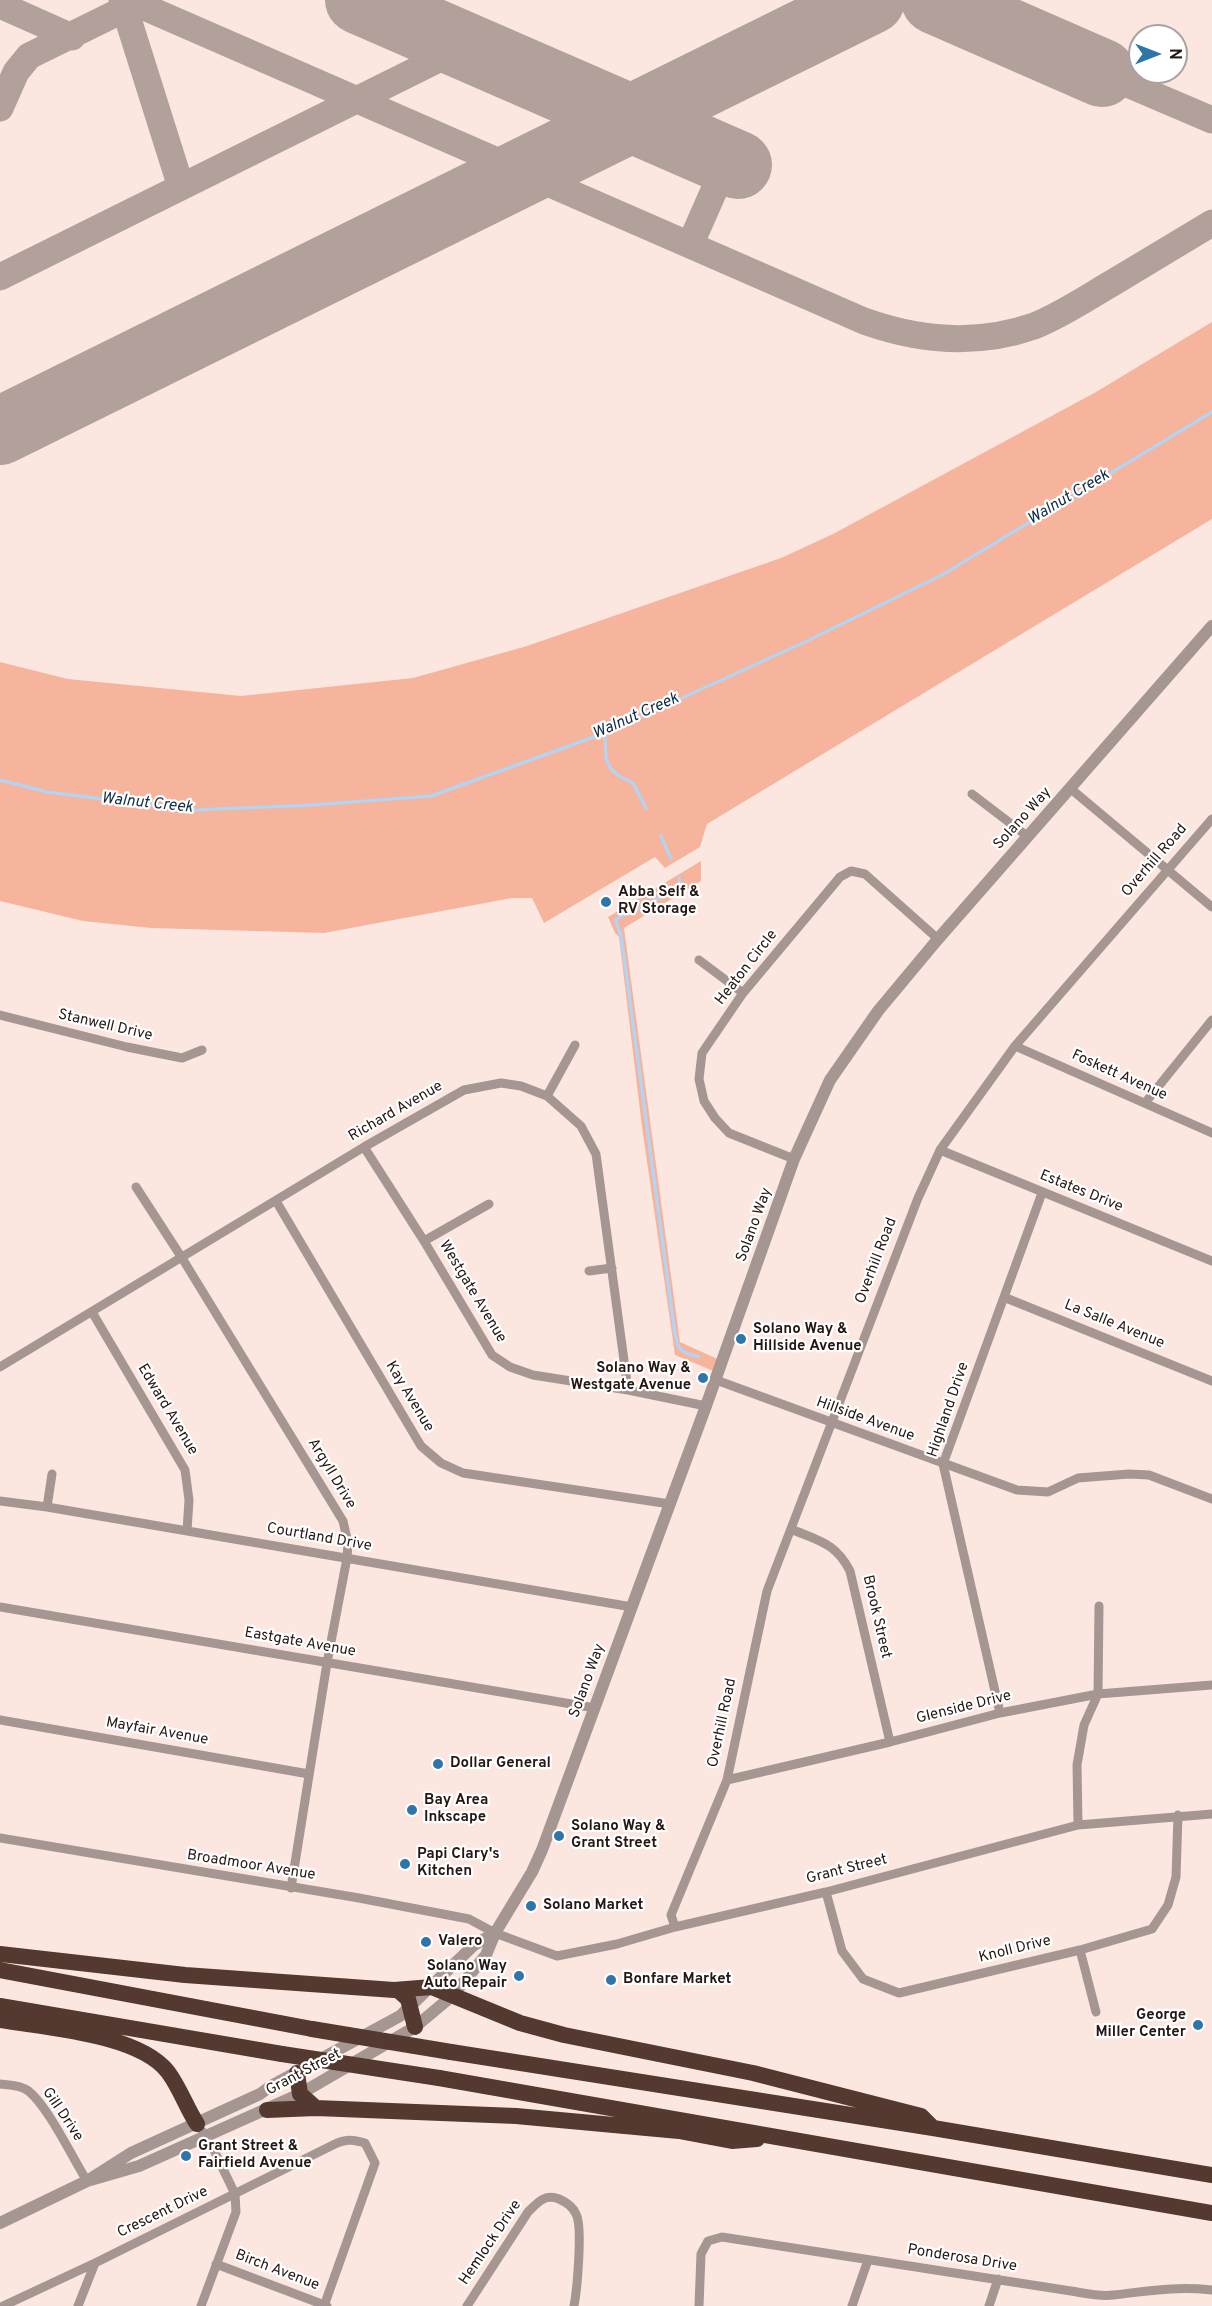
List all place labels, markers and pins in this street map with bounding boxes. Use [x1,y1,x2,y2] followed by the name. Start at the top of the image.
[618,884,700,919] place label: Abba Self & RV Storage
[599,895,613,909] marker: Abba Self & RV Storage
[753,1321,862,1356] place label: Solano Way & Hillside Avenue
[734,1332,748,1346] marker: Solano Way & Hillside Avenue
[571,1360,691,1395] place label: Solano Way & Westgate Avenue
[696,1371,710,1385] marker: Solano Way & Westgate Avenue
[450,1755,551,1773] place label: Dollar General
[431,1757,445,1771] marker: Dollar General
[424,1792,488,1827] place label: Bay Area Inkscape
[405,1803,419,1817] marker: Bay Area Inkscape
[571,1818,666,1853] place label: Solano Way & Grant Street
[552,1829,566,1843] marker: Solano Way & Grant Street
[417,1846,500,1881] place label: Papi Clary's Kitchen
[398,1857,412,1871] marker: Papi Clary's Kitchen
[543,1897,643,1915] place label: Solano Market
[524,1899,538,1913] marker: Solano Market
[438,1933,483,1951] place label: Valero
[419,1935,433,1949] marker: Valero
[423,1958,507,1993] place label: Solano Way Auto Repair
[512,1969,526,1983] marker: Solano Way Auto Repair
[623,1971,731,1989] place label: Bonfare Market
[604,1973,618,1987] marker: Bonfare Market
[1095,2007,1186,2042] place label: George Miller Center
[1191,2018,1205,2032] marker: George Miller Center
[198,2138,312,2173] place label: Grant Street & Fairfield Avenue
[179,2149,193,2163] marker: Grant Street & Fairfield Avenue

